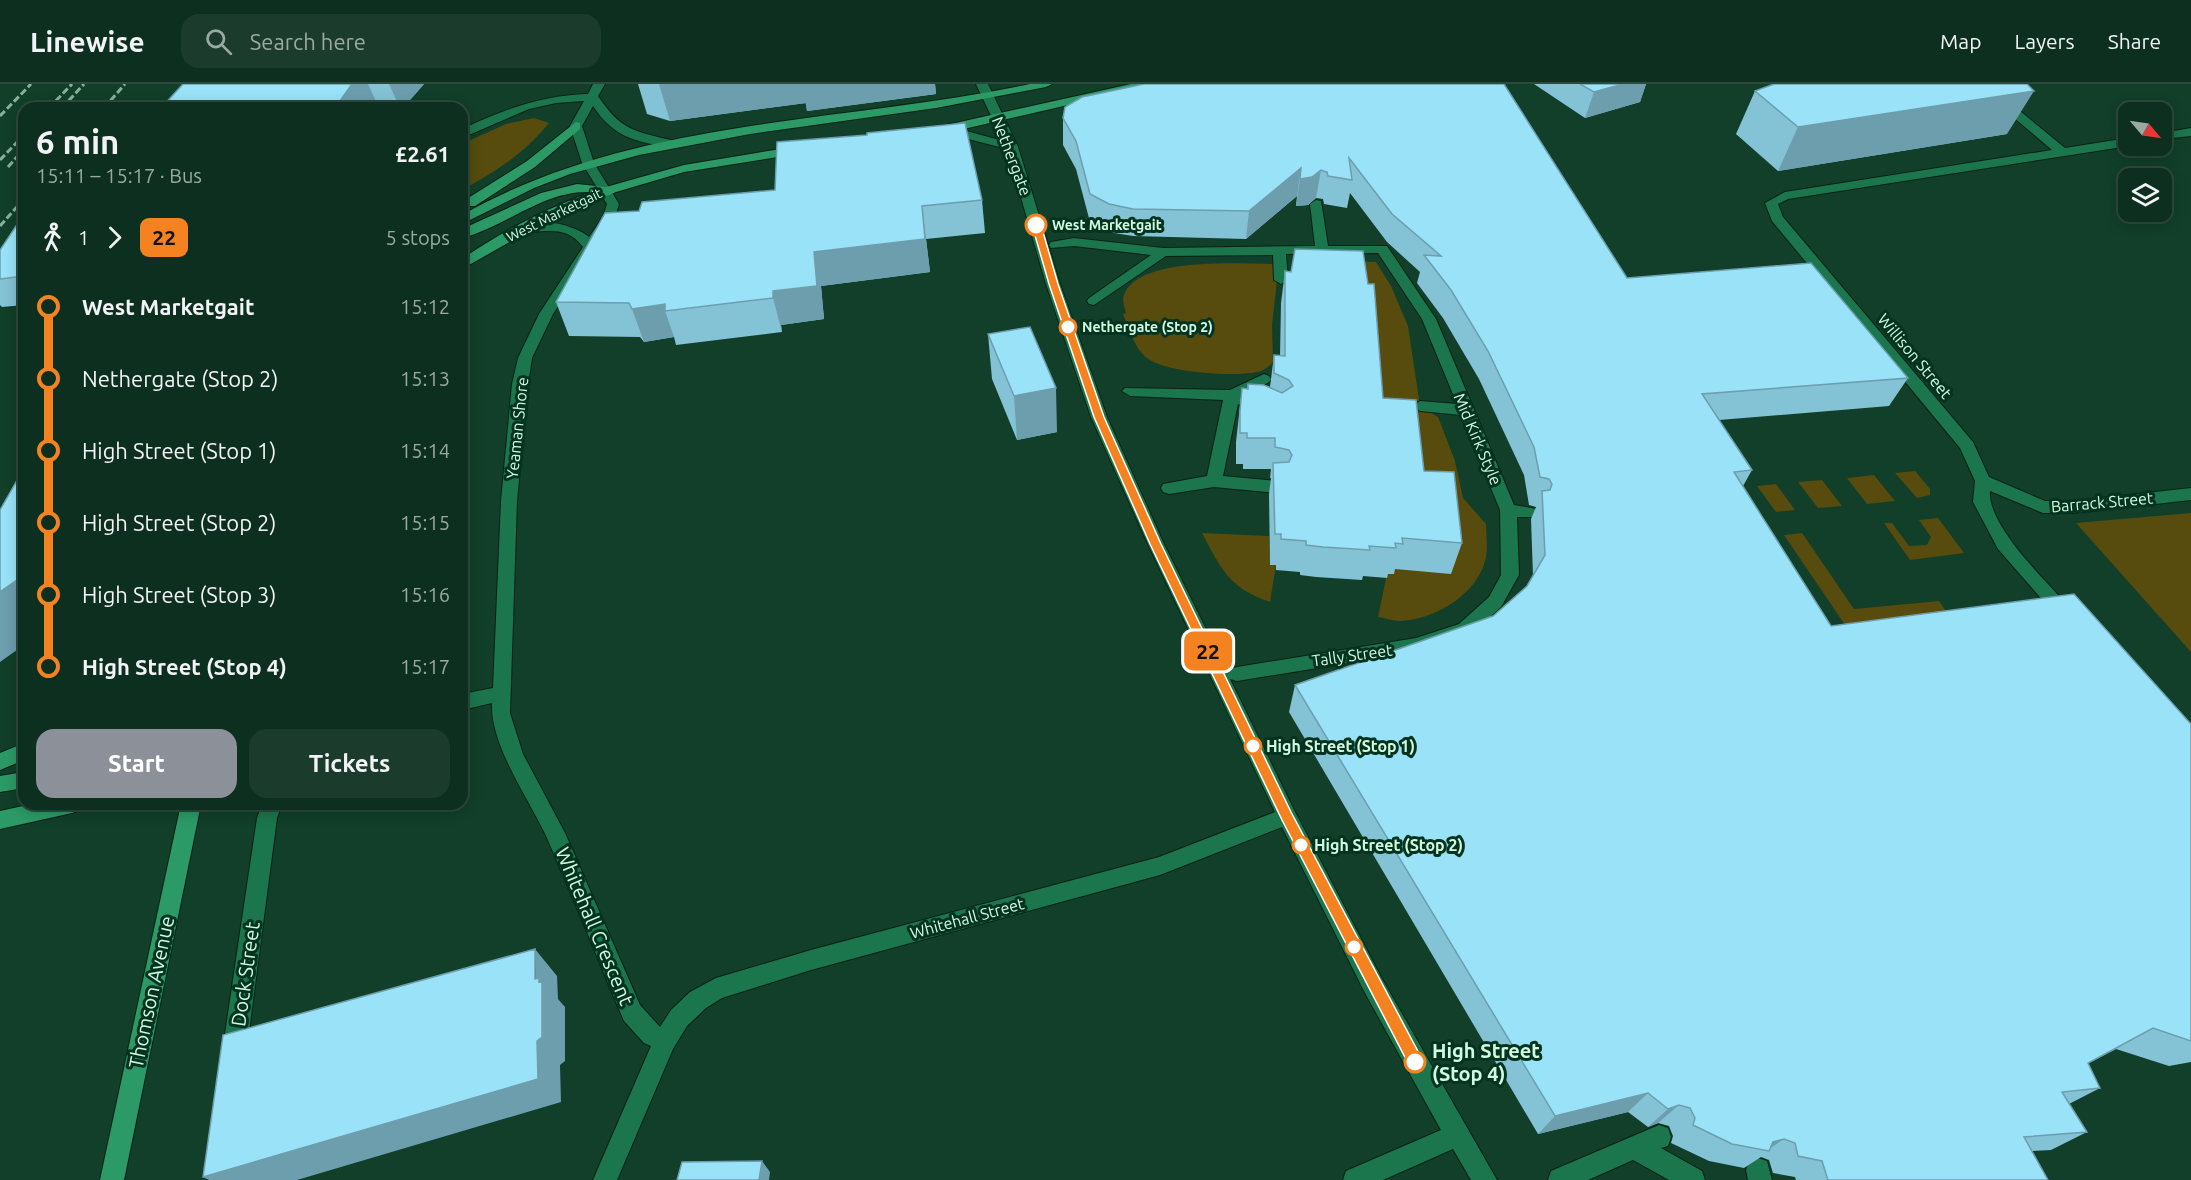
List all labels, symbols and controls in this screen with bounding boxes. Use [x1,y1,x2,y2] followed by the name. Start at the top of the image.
[181,14,601,68] search box
[202,25,235,58] icon: search
[30,26,145,57] text: Linewise
[250,29,366,54] text: Search here
[1940,29,1981,53] text: Map
[2014,29,2075,53] text: Layers
[2108,29,2161,53] text: Share
[2118,102,2172,156] north arrow
[2118,102,2172,222] map controls
[989,114,1035,198] street label: Nethergate
[36,123,119,160] text: 6 min
[395,141,450,166] text: £2.61
[36,164,202,187] text: 15:11 – 15:17 · Bus
[2118,168,2172,222] button: layers
[504,185,605,245] street label: West Marketgait
[1025,214,1047,236] marker: West Marketgait
[1052,217,1162,233] place label: West Marketgait
[36,221,69,254] icon: walk
[98,221,131,254] icon: forward
[152,225,176,249] text: 22
[78,226,89,249] text: 1
[386,226,450,249] text: 5 stops
[82,294,254,319] text: West Marketgait
[400,295,450,318] text: 15:12
[1874,310,1956,403] street label: Willison Street
[1059,318,1077,336] marker: Nethergate (Stop 2)
[1082,319,1213,335] place label: Nethergate (Stop 2)
[82,366,278,391] text: Nethergate (Stop 2)
[400,367,450,390] text: 15:13
[503,376,531,480] street label: Yeaman Shore
[1451,390,1505,488] street label: Mid Kirk Style
[82,438,276,463] text: High Street (Stop 1)
[400,439,450,462] text: 15:14
[2050,489,2155,515] street label: Barrack Street
[82,510,276,535] text: High Street (Stop 2)
[400,511,450,534] text: 15:15
[82,582,276,607] text: High Street (Stop 3)
[400,583,450,606] text: 15:16
[1181,632,1235,670] line badge: 22
[1196,639,1220,663] text: 22
[1311,640,1394,670] street label: Tally Street
[82,654,287,679] text: High Street (Stop 4)
[400,655,450,678] text: 15:17
[36,729,237,798] button: Start
[249,729,450,798] button: Tickets
[1244,737,1262,755] marker: High Street (Stop 1)
[1266,737,1415,756] place label: High Street (Stop 1)
[1292,836,1310,854] marker: High Street (Stop 2)
[1314,836,1463,855] place label: High Street (Stop 2)
[551,844,639,1009] street label: Whitehall Crescent
[908,894,1027,942] street label: Whitehall Street
[124,914,178,1070] street label: Thomson Avenue
[226,920,264,1028] street label: Dock Street
[1345,938,1363,956] unlabelled marker
[1432,1039,1540,1085] place label: High Street (Stop 4)
[1404,1051,1426,1073] marker: High Street (Stop 4)

